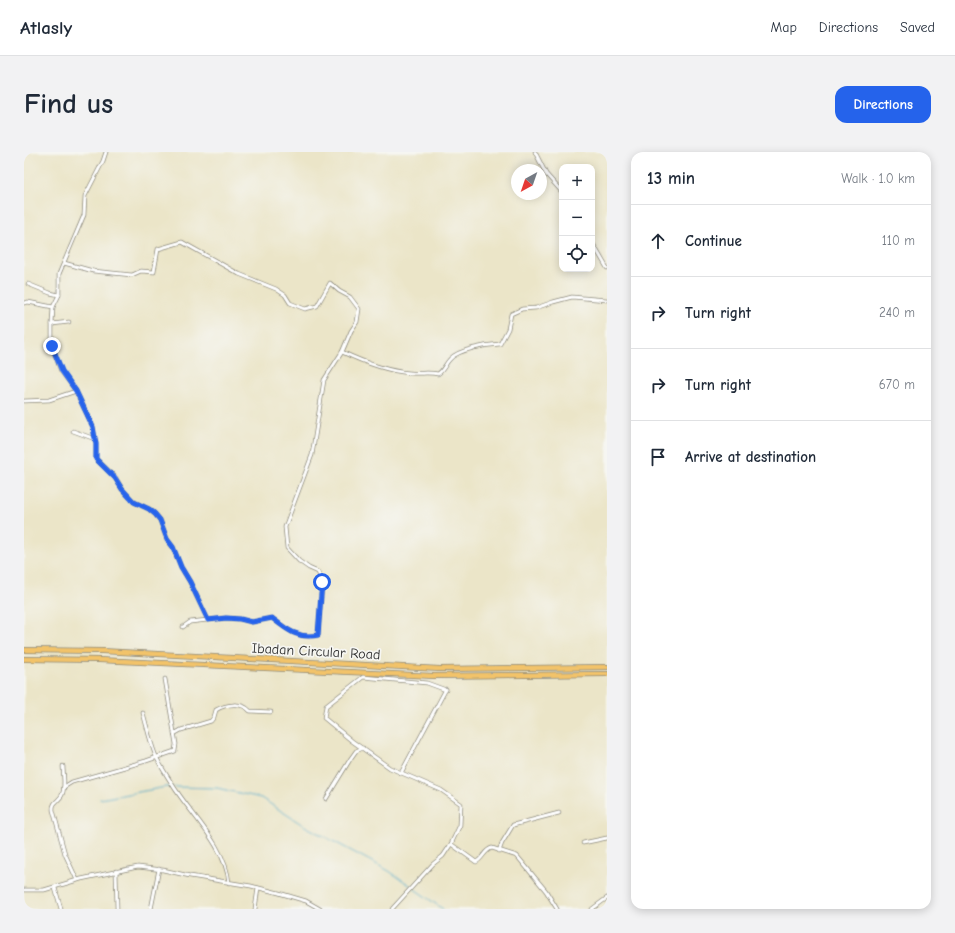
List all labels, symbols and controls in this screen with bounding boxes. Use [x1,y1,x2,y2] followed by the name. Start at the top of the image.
[20,17,72,39] text: Atlasly
[770,19,797,36] text: Map
[819,19,878,36] text: Directions
[900,19,935,36] text: Saved
[835,86,931,123] button: Directions
[24,88,113,120] text: Find us
[511,164,547,200] north arrow
[559,164,595,272] map controls
[559,164,595,200] button: +
[647,169,695,188] text: 13 min
[841,171,915,186] text: Walk · 1.0 km
[559,200,595,236] button: −
[647,230,669,252] icon: ahead
[685,232,742,250] text: Continue
[882,233,915,248] text: 110 m
[559,236,595,272] button: locate
[647,302,669,324] icon: right
[685,304,751,322] text: Turn right
[879,305,915,320] text: 240 m
[43,337,61,355] route end
[647,374,669,396] icon: right
[685,376,751,394] text: Turn right
[879,377,915,392] text: 670 m
[647,446,669,468] icon: arrive
[685,448,816,466] text: Arrive at destination
[313,573,331,591] route start
[251,640,381,663] street label: Ibadan Circular Road

